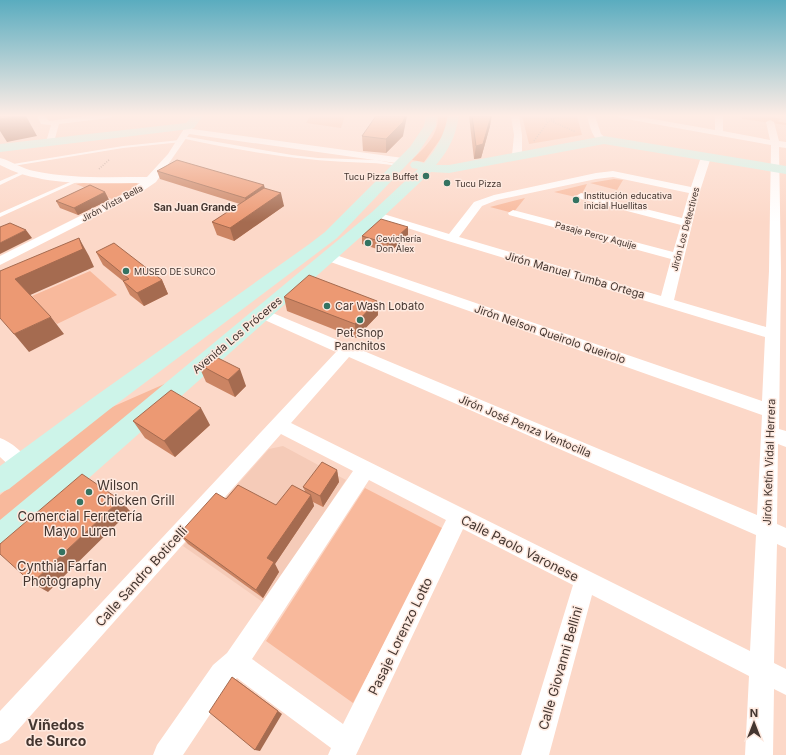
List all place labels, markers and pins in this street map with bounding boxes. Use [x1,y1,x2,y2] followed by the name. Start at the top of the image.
[344,171,418,182] place label: Tucu Pizza Buffet
[421,171,431,181] marker: Tucu Pizza Buffet
[442,178,452,188] marker: Tucu Pizza
[455,178,501,189] place label: Tucu Pizza
[584,190,672,211] place label: Institución educativa inicial Huellitas
[571,195,581,205] marker: Institución educativa inicial Huellitas
[376,233,421,254] place label: Cevichería Don Álex
[363,238,373,248] marker: Cevichería Don Álex
[121,266,131,276] marker: MUSEO DE SURCO
[134,266,216,277] place label: MUSEO DE SURCO
[335,299,425,313] place label: Car Wash Lobato
[322,301,332,311] marker: Car Wash Lobato
[355,315,365,325] marker: Pet Shop Panchitos
[334,326,386,353] place label: Pet Shop Panchitos
[97,477,175,508] place label: Wilson Chicken Grill
[84,487,94,497] marker: Wilson Chicken Grill
[75,497,85,507] marker: Comercial Ferretería Mayo Luren
[18,508,142,539] place label: Comercial Ferretería Mayo Luren
[57,547,67,557] marker: Cynthia Farfan Photography
[17,558,107,589] place label: Cynthia Farfan Photography

